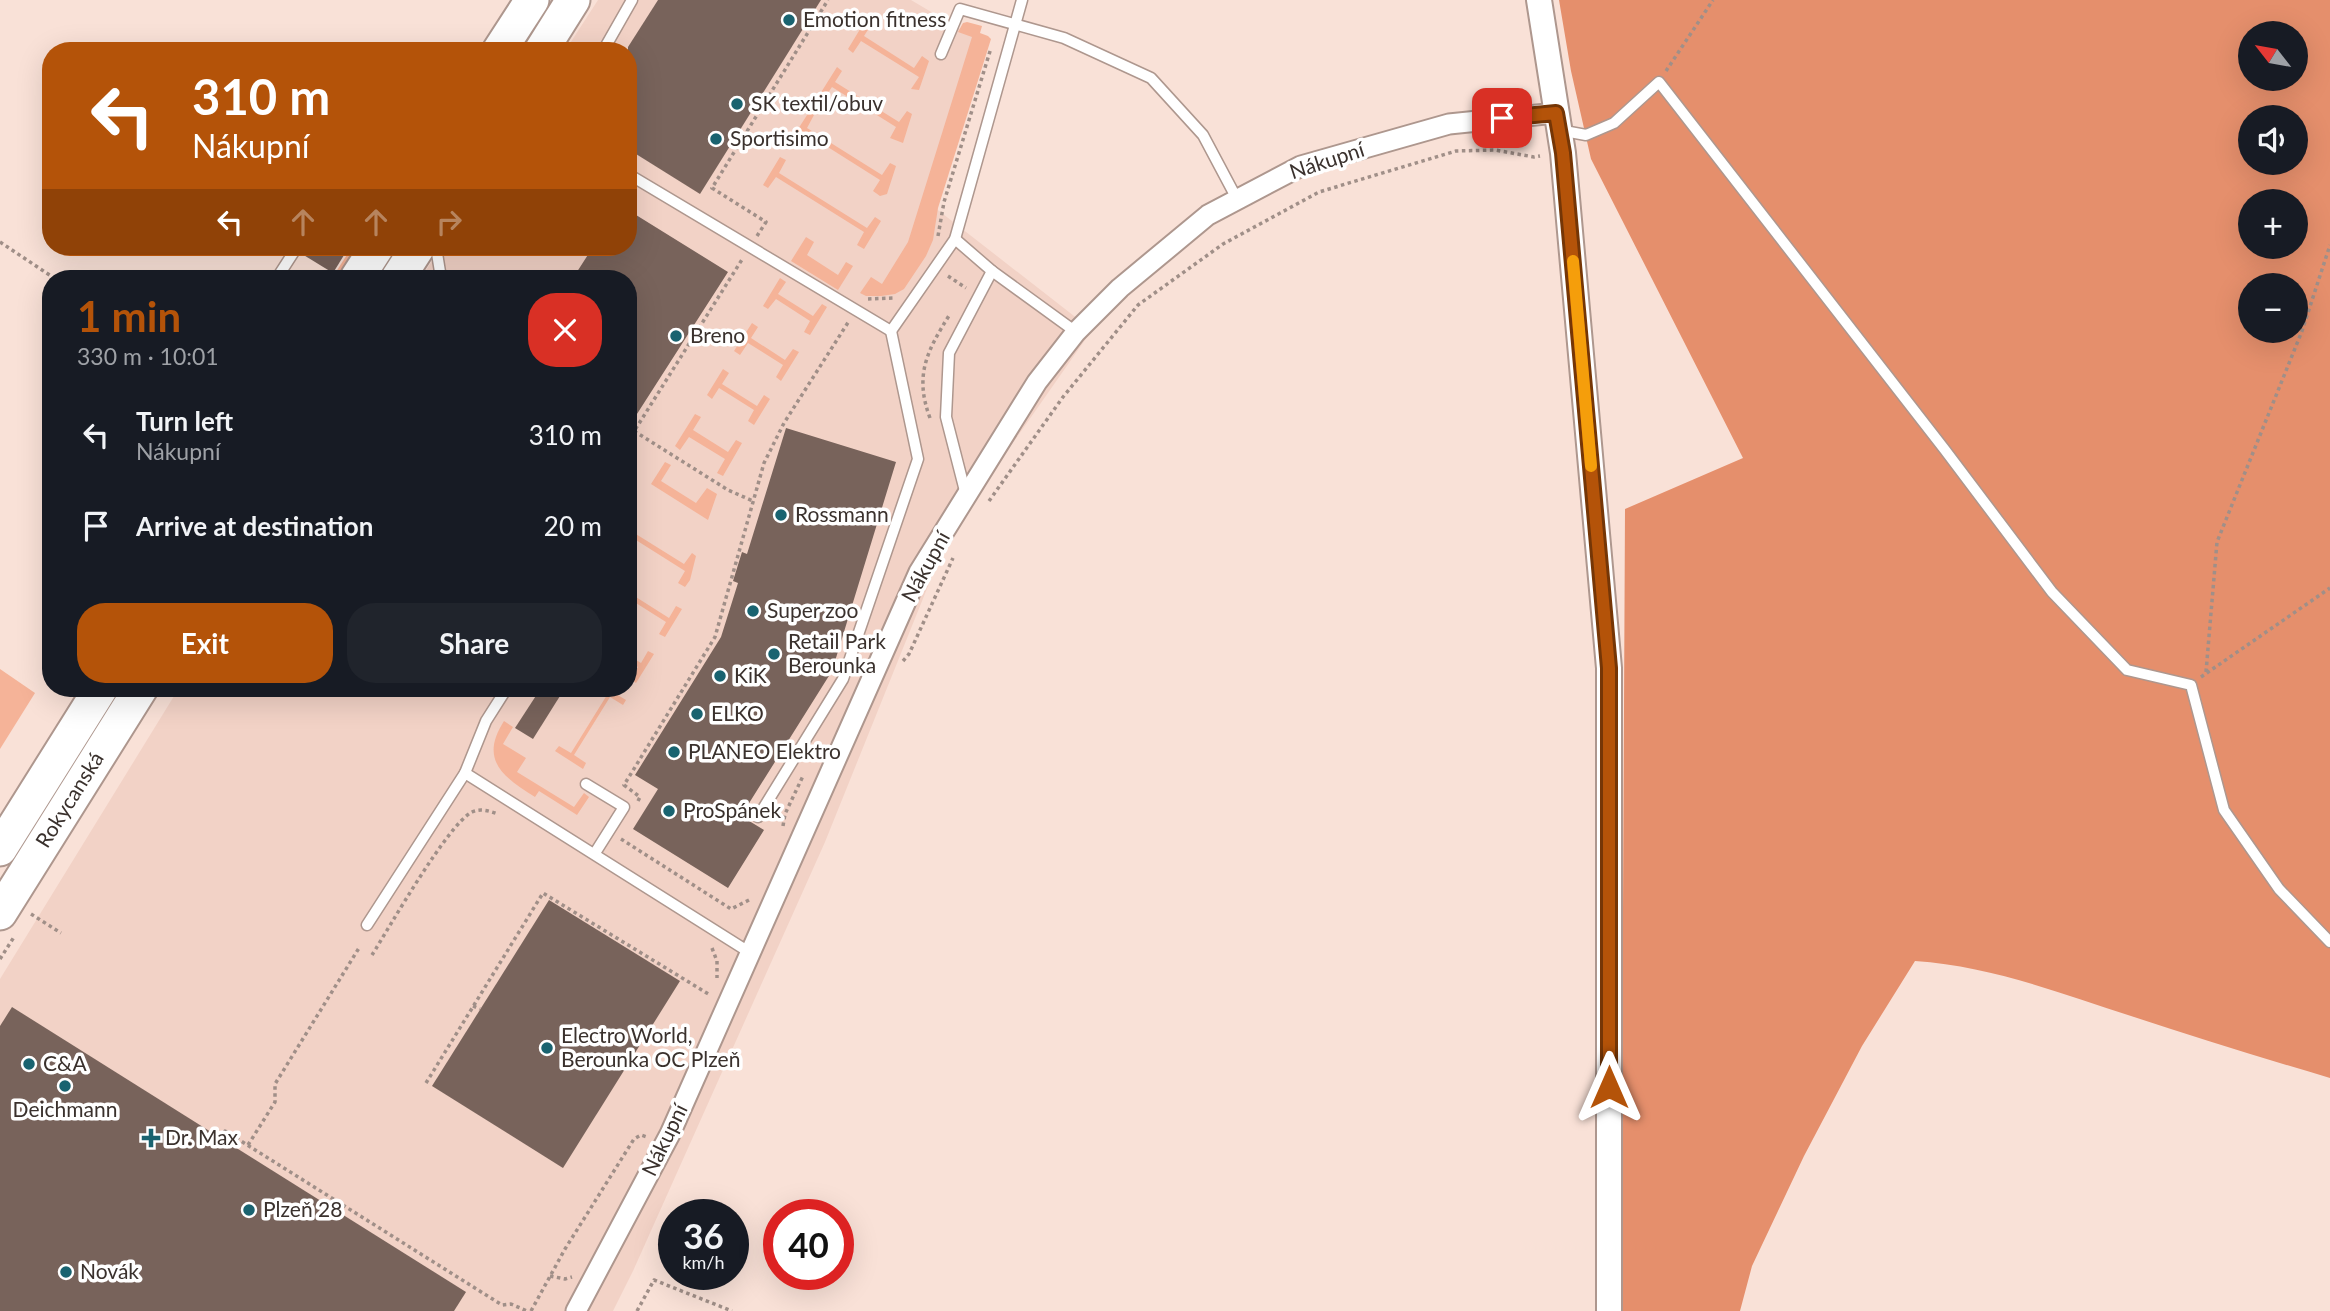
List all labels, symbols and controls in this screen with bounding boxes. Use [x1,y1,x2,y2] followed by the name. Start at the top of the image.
[803,6,946,31] place label: Emotion fitness
[781,12,797,28] marker: Emotion fitness
[2238,21,2308,91] north arrow
[2238,21,2308,343] map controls
[192,67,330,125] text: 310 m
[77,70,168,161] icon: left
[1472,88,1532,148] pin
[751,90,883,115] place label: SK textil/obuv
[729,96,745,112] marker: SK textil/obuv
[1483,99,1521,137] icon: arrive
[2238,105,2308,175] button: sound
[730,125,829,150] place label: Sportisimo
[192,126,309,165] text: Nákupní
[708,131,724,147] marker: Sportisimo
[1286,135,1368,183] street label: Nákupní
[2238,189,2308,259] button: +
[211,203,249,241] icon: left
[284,203,322,241] icon: ahead
[357,203,395,241] icon: ahead
[430,203,468,241] icon: right
[2238,273,2308,343] button: −
[77,291,181,341] text: 1 min
[528,293,602,367] button: close
[690,322,745,347] place label: Breno
[668,328,684,344] marker: Breno
[77,342,219,370] text: 330 m · 10:01
[136,405,233,437] text: Turn left
[77,416,115,454] icon: left
[529,419,602,451] text: 310 m
[136,437,220,465] text: Nákupní
[795,501,889,526] place label: Rossmann
[77,507,115,545] icon: arrive
[773,507,789,523] marker: Rossmann
[136,510,373,542] text: Arrive at destination
[544,510,602,542] text: 20 m
[895,526,955,606] street label: Nákupní
[767,597,859,622] place label: Super zoo
[77,603,333,683] button: Exit
[347,603,602,683] button: Share
[745,603,761,619] marker: Super zoo
[788,628,886,677] place label: Retail Park Berounka
[766,646,782,662] marker: Retail Park Berounka
[734,662,767,687] place label: KiK
[712,668,728,684] marker: KiK
[711,700,764,725] place label: ELKO
[689,706,705,722] marker: ELKO
[688,738,841,763] place label: PLANEO Elektro
[666,744,682,760] marker: PLANEO Elektro
[30,747,108,852] street label: Rokycanská
[683,797,781,822] place label: ProSpánek
[661,803,677,819] marker: ProSpánek
[561,1022,740,1071] place label: Electro World, Berounka OC Plzeň
[539,1040,555,1056] marker: Electro World, Berounka OC Plzeň
[43,1050,87,1075] place label: C&A
[1572,1050,1646,1124] position arrow
[21,1056,37,1072] marker: C&A
[57,1078,73,1094] marker: Deichmann
[13,1096,117,1121] place label: Deichmann
[636,1098,692,1179] street label: Nákupní
[165,1124,239,1149] place label: Dr. Max
[143,1130,159,1146] marker: Dr. Max
[263,1196,342,1221] place label: Plzeň 28
[763,1199,854,1290] speed limit sign: 40
[241,1202,257,1218] marker: Plzeň 28
[683,1214,724,1256] text: 36
[682,1251,725,1273] text: km/h
[80,1258,139,1283] place label: Novák
[58,1264,74,1280] marker: Novák

